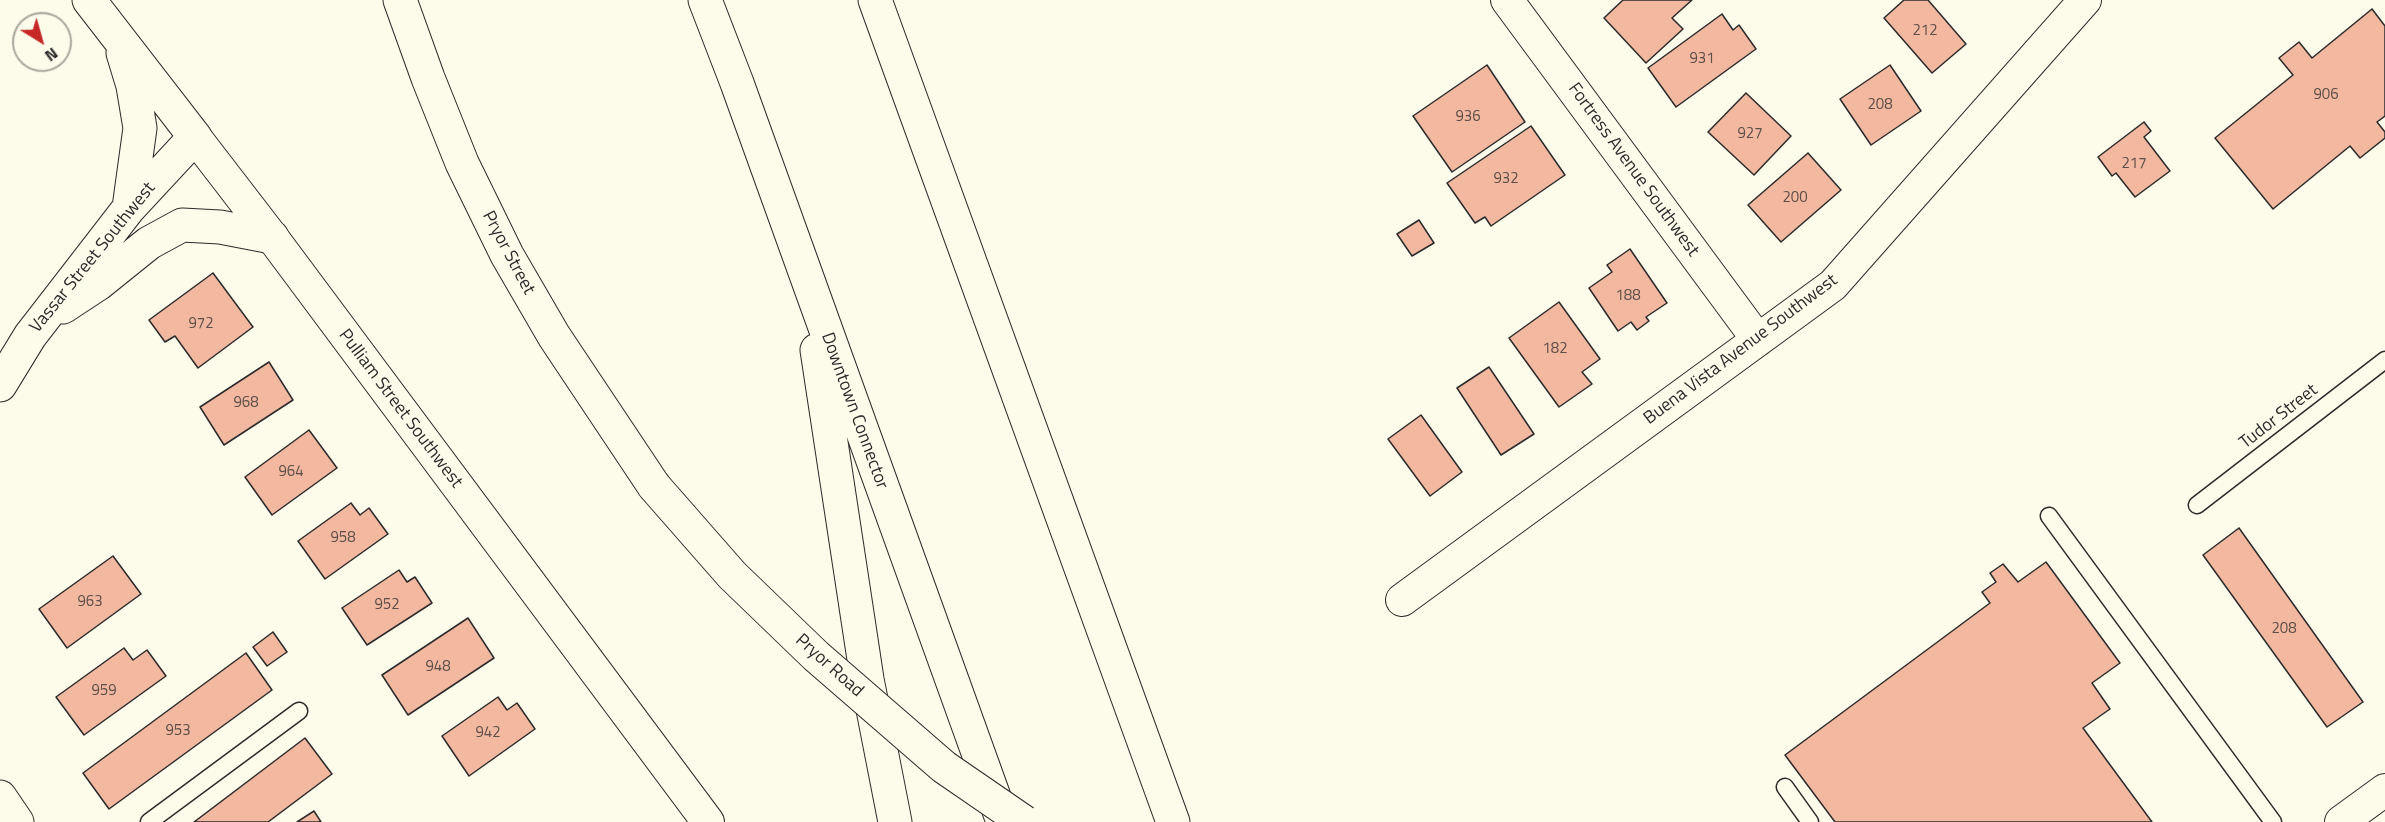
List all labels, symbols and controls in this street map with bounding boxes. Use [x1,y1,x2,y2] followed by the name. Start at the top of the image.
[12,12,72,72] north arrow
[1912,22,1938,40] house number: 212
[40,42,63,68] text: N
[1689,50,1715,68] house number: 931
[1563,79,1703,261] street label: Fortress Avenue Southwest
[2313,86,2339,104] house number: 906
[1867,96,1893,114] house number: 208
[1455,108,1481,126] house number: 936
[1737,125,1763,143] house number: 927
[2121,155,2147,173] house number: 217
[1493,170,1519,188] house number: 932
[26,178,160,338] street label: Vassar Street Southwest
[1782,189,1808,207] house number: 200
[477,208,539,298] street label: Pryor Street
[1640,270,1842,430] street label: Buena Vista Avenue Southwest
[1615,287,1641,305] house number: 188
[188,315,214,333] house number: 972
[333,325,467,493] street label: Pulliam Street Southwest
[816,330,892,492] street label: Downtown Connector
[1542,340,1568,358] house number: 182
[2236,380,2322,454] street label: Tudor Street
[233,394,259,412] house number: 968
[278,463,304,481] house number: 964
[330,529,356,547] house number: 958
[77,593,103,611] house number: 963
[374,596,400,614] house number: 952
[2271,620,2297,638] house number: 208
[791,630,867,702] street label: Pryor Road
[425,658,451,676] house number: 948
[91,682,117,700] house number: 959
[165,722,191,740] house number: 953
[475,724,501,742] house number: 942

